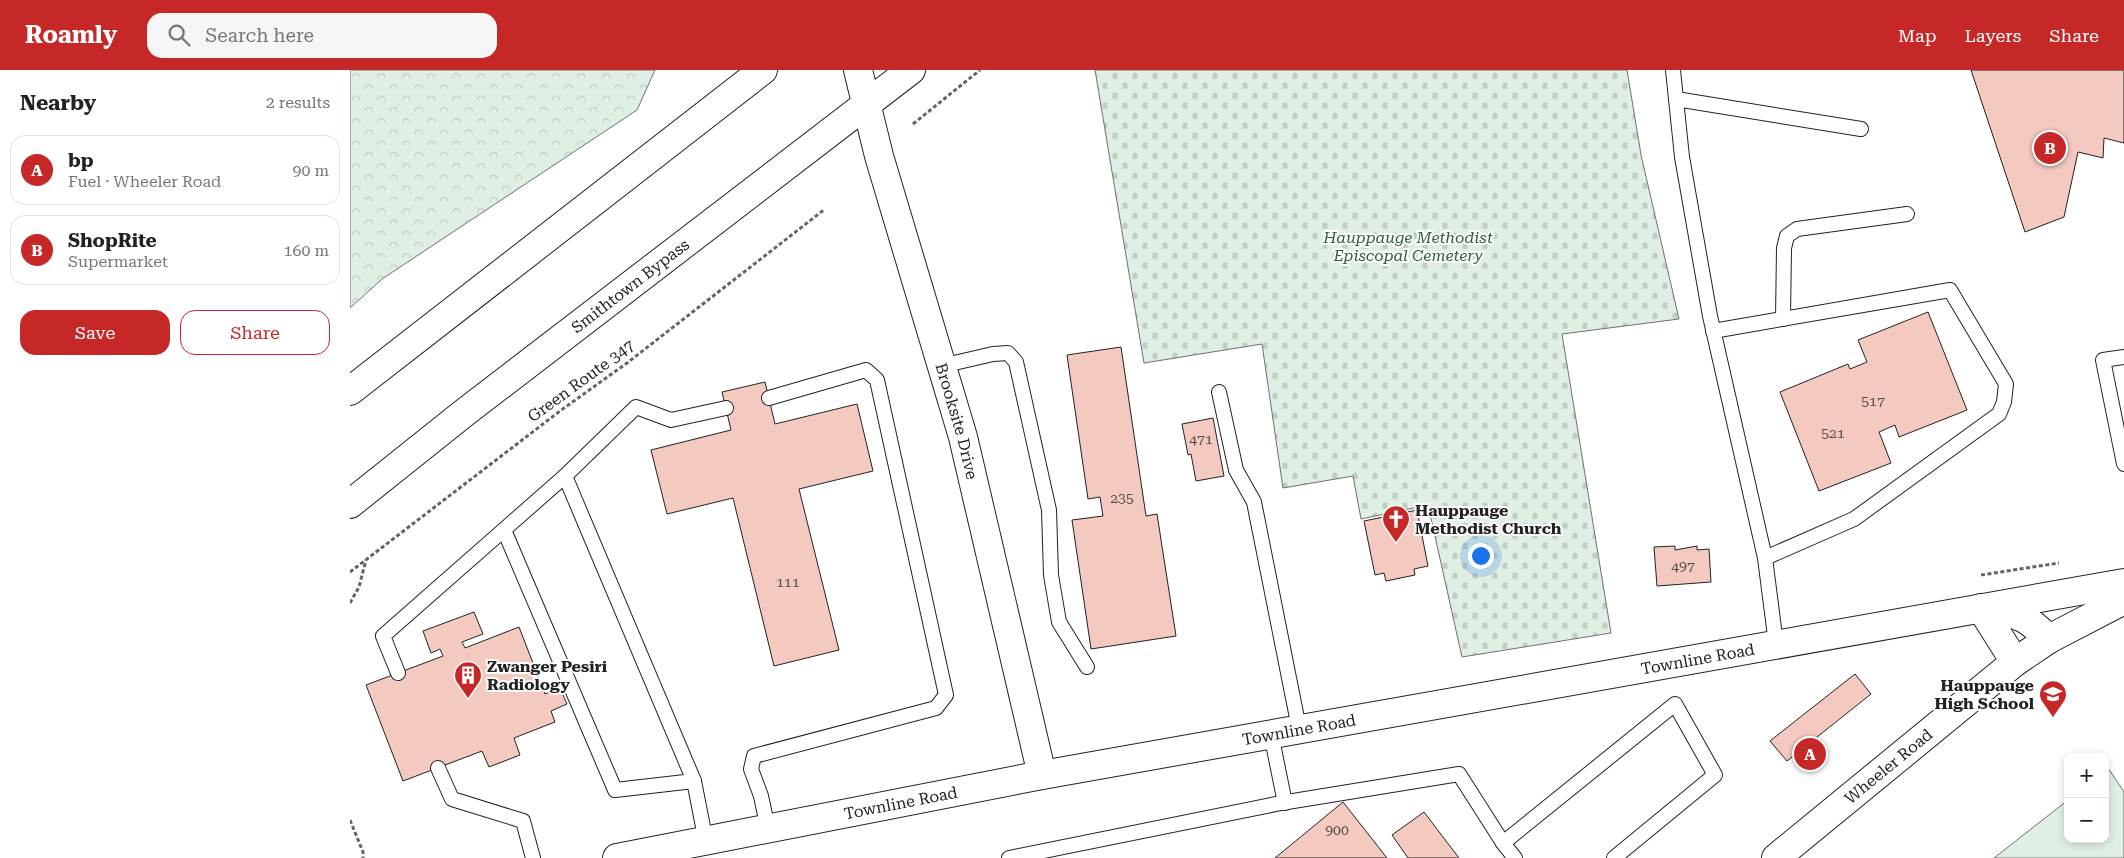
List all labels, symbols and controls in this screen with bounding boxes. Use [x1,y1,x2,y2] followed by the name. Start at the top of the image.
[147,13,497,58] search box
[25,21,117,49] text: Roamly
[165,21,193,49] icon: search
[205,24,314,47] text: Search here
[1898,25,1937,46] text: Map
[1965,25,2021,46] text: Layers
[2049,25,2099,46] text: Share
[20,91,96,115] text: Nearby
[266,93,330,112] text: 2 results
[2034,129,2066,167] pin: B
[68,149,94,172] text: bp
[31,161,43,180] text: A
[292,161,329,180] text: 90 m
[68,172,221,191] text: Fuel · Wheeler Road
[1322,228,1493,265] park label: Hauppauge Methodist Episcopal Cemetery
[68,229,157,252] text: ShopRite
[567,234,693,337] street label: Smithtown Bypass
[31,241,43,260] text: B
[283,241,329,260] text: 160 m
[68,252,168,271] text: Supermarket
[20,310,170,355] button: Save
[180,310,330,355] button: Share
[524,336,638,426] street label: Green Route 347
[932,361,982,481] street label: Brooksite Drive
[1861,393,1885,409] house number: 517
[1821,425,1845,441] house number: 521
[1189,431,1213,447] house number: 471
[1110,490,1134,506] house number: 235
[1415,501,1562,538] place label: Hauppauge Methodist Church
[1381,504,1411,543] church icon: Hauppauge Methodist Church
[1468,543,1494,569] your location
[1671,558,1695,574] house number: 497
[776,574,800,590] house number: 111
[1639,639,1756,678] street label: Townline Road
[487,657,608,694] place label: Zwanger Pesiri Radiology
[453,660,483,699] building icon: Zwanger Pesiri Radiology
[1935,676,2035,713] place label: Hauppauge High School
[2038,679,2068,718] school or university icon: Hauppauge High School
[1241,710,1357,749] street label: Townline Road
[1840,724,1936,808] street label: Wheeler Road
[1794,735,1826,773] pin: A
[2064,753,2109,843] map controls
[2064,753,2109,798] button: +
[842,782,959,823] street label: Townline Road
[2064,798,2109,843] button: −
[1325,822,1349,838] house number: 900

